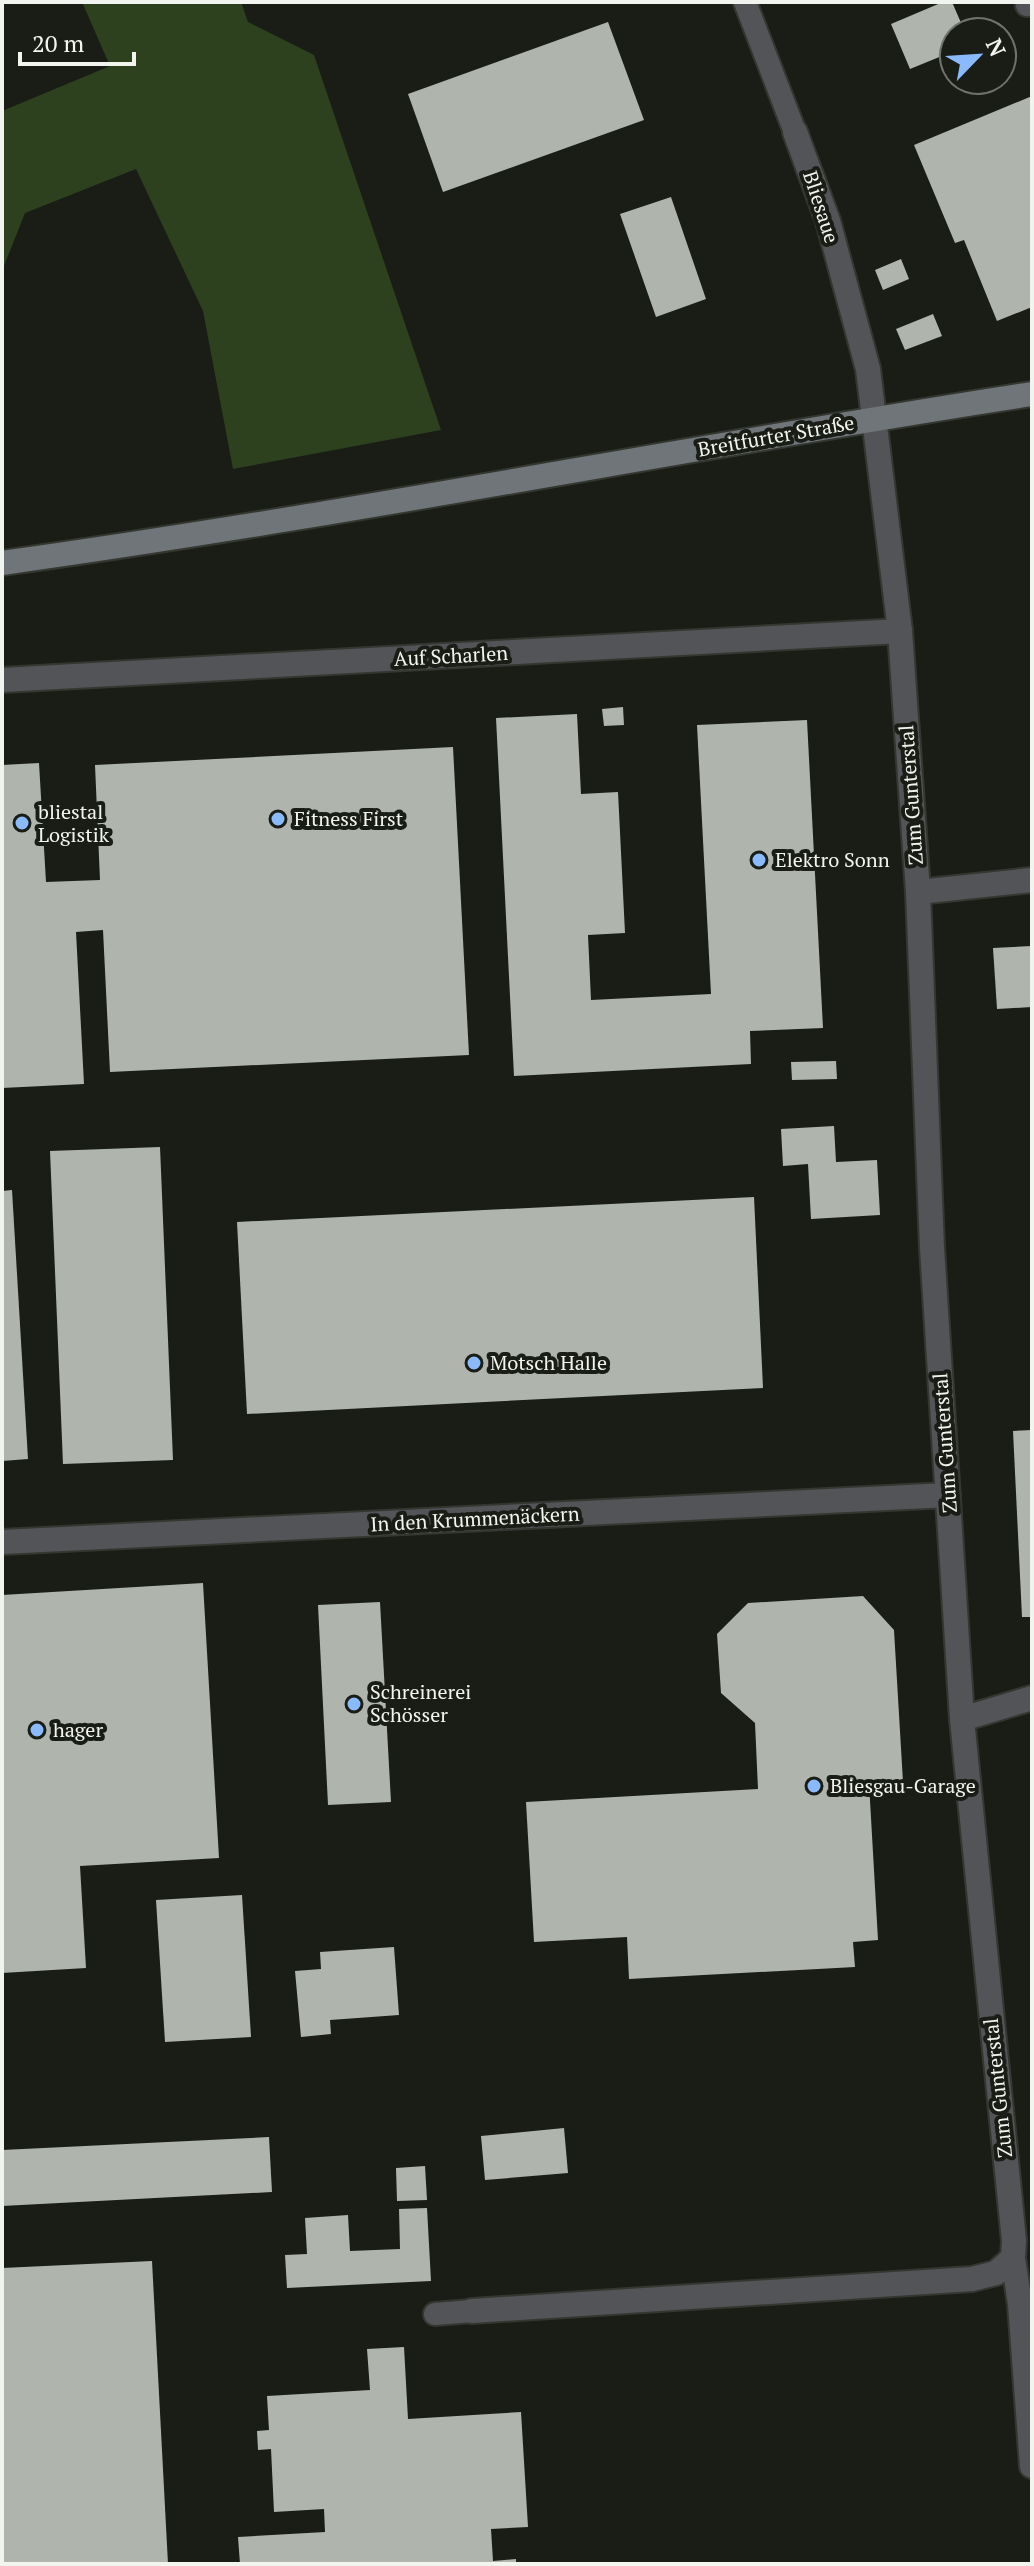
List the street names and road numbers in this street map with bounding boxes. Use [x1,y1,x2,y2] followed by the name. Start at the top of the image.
[797,167,846,247] street label: Bliesaue
[696,408,856,463] street label: Breitfurter Straße
[393,639,509,672] street label: Auf Scharlen
[892,724,929,866] street label: Zum Gunterstal
[926,1372,963,1514] street label: Zum Gunterstal
[370,1500,580,1537] street label: In den Krummenäckern
[977,2017,1018,2159] street label: Zum Gunterstal

